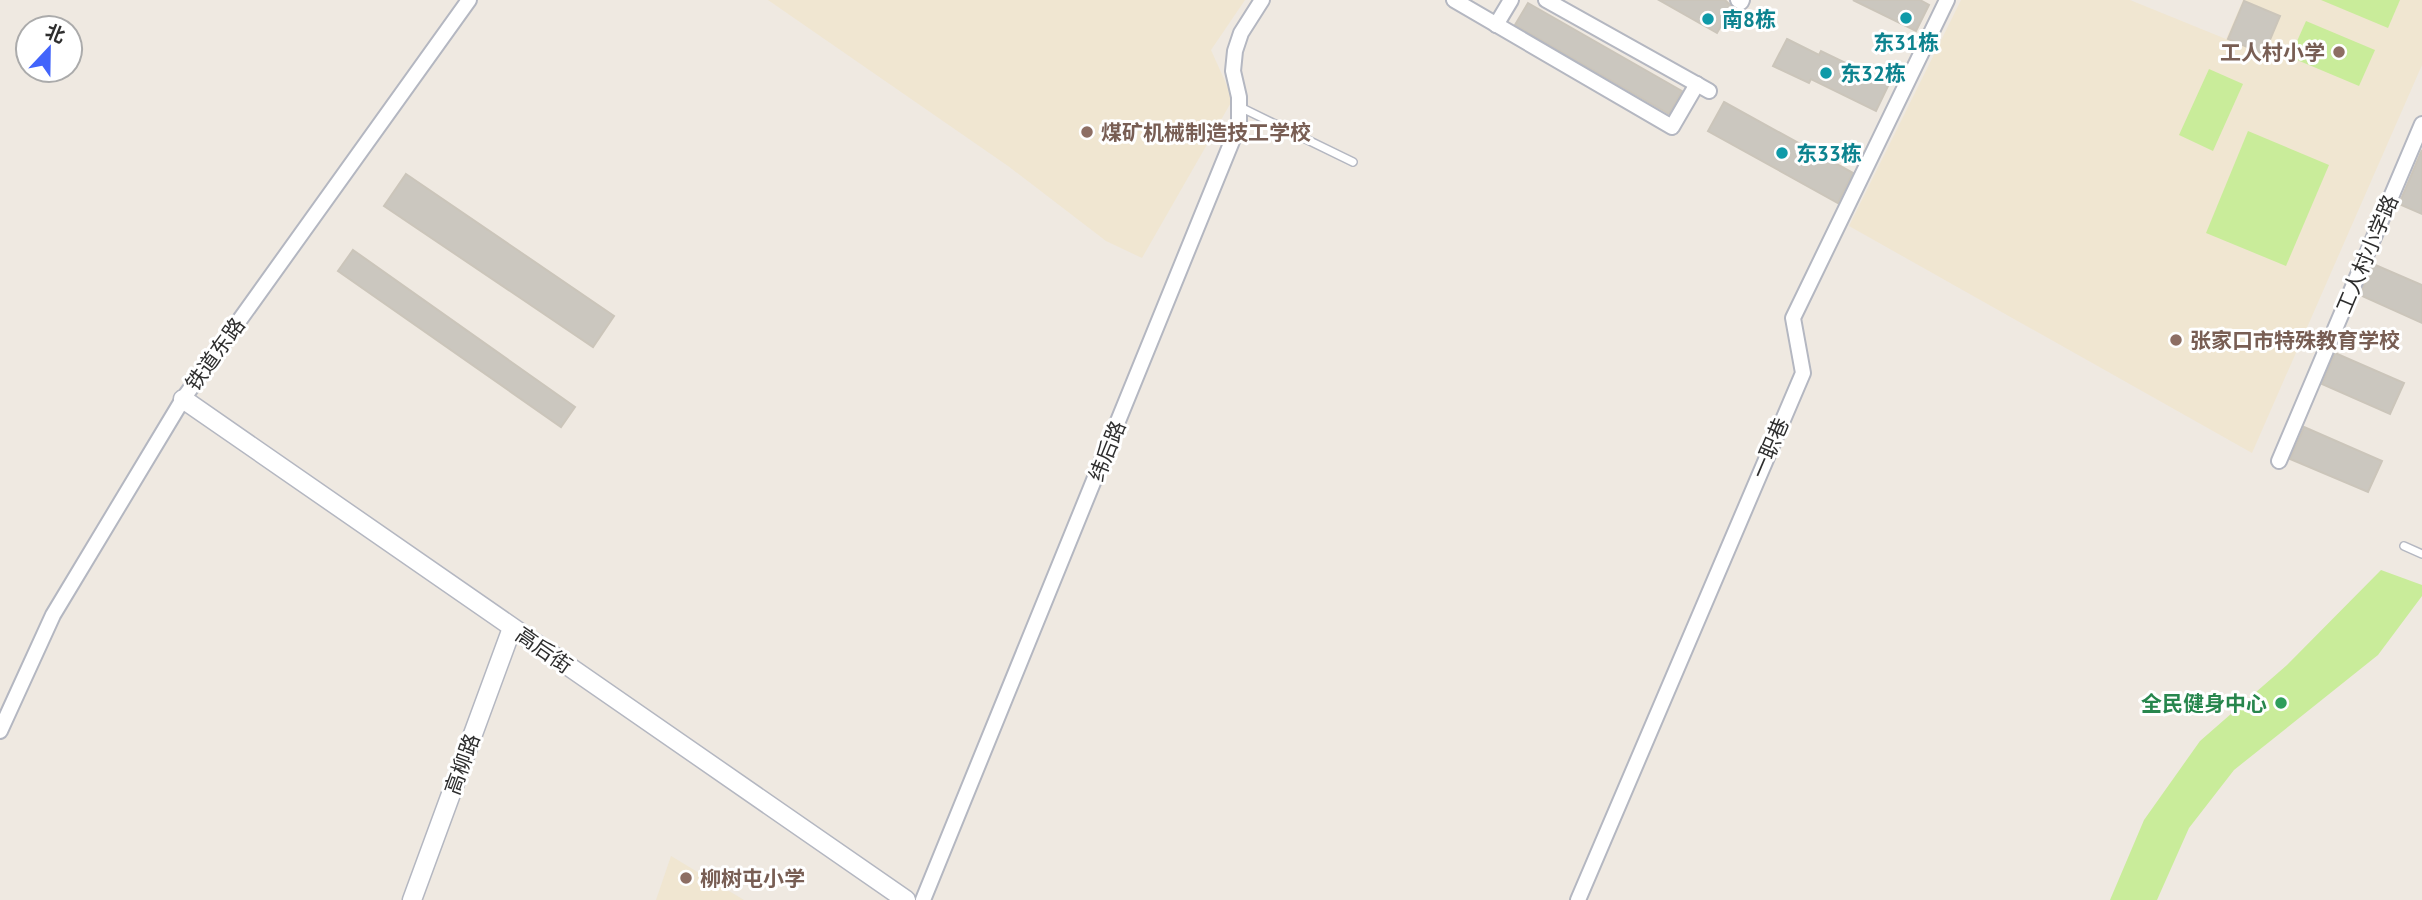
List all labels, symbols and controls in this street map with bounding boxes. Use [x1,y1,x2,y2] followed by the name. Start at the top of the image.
[1722,6,1776,33] place label: 南8栋
[1898,10,1914,26] marker: 东31栋
[1700,11,1716,27] marker: 南8栋
[14,14,84,84] north arrow
[42,19,69,48] text: 北
[1873,29,1939,56] place label: 东31栋
[2220,39,2325,66] place label: 工人村小学
[2331,44,2347,60] marker: 工人村小学
[1840,60,1906,87] place label: 东32栋
[1818,65,1834,81] marker: 东32栋
[1101,119,1311,146] place label: 煤矿机械制造技工学校
[1079,124,1095,140] marker: 煤矿机械制造技工学校
[1796,140,1862,167] place label: 东33栋
[1774,145,1790,161] marker: 东33栋
[2330,191,2404,317] street label: 工人村小学路
[179,312,251,396] street label: 铁道东路
[2190,327,2400,354] place label: 张家口市特殊教育学校
[2168,332,2184,348] marker: 张家口市特殊教育学校
[1745,414,1795,482] street label: 一职巷
[1083,417,1131,485] street label: 纬后路
[510,621,578,679] street label: 高后街
[2141,690,2267,717] place label: 全民健身中心
[2273,695,2289,711] marker: 全民健身中心
[439,730,485,798] street label: 高柳路
[700,865,805,892] place label: 柳树屯小学
[678,870,694,886] marker: 柳树屯小学

